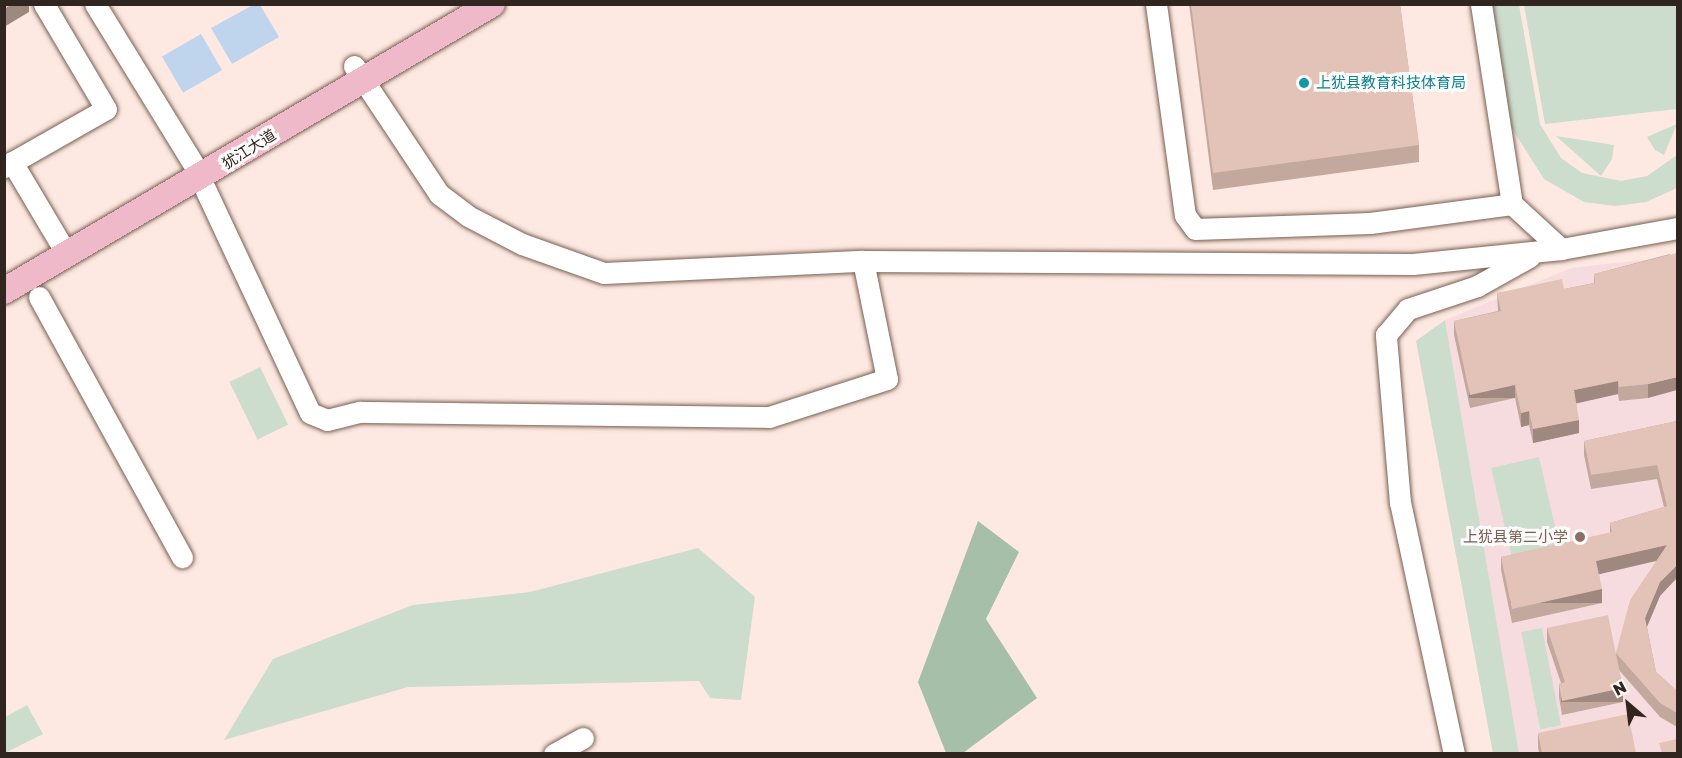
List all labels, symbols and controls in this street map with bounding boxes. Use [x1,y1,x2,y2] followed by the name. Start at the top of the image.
[1316,74,1466,92] place label: 上犹县教育科技体育局
[1297,76,1311,90] marker: 上犹县教育科技体育局
[219,125,279,173] street label: 犹江大道
[1463,528,1568,546] place label: 上犹县第二小学
[1573,530,1587,544] marker: 上犹县第二小学
[1598,674,1658,734] north arrow
[1609,676,1630,700] text: N

